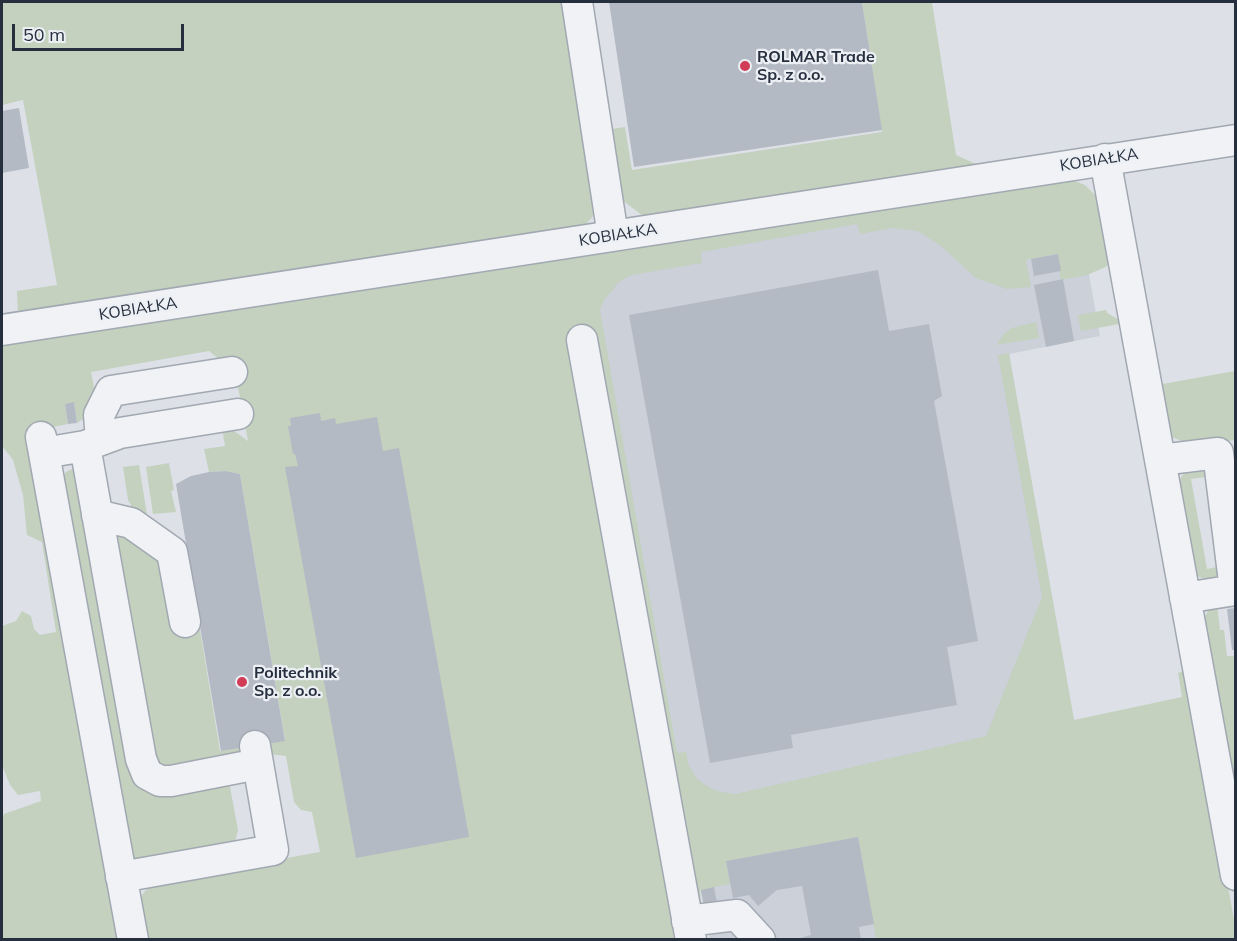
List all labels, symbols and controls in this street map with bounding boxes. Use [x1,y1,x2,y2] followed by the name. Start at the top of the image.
[15,12,188,50] scale bar
[23,23,65,46] text: 50 m
[757,47,875,85] place label: ROLMAR Trade Sp. z o.o.
[738,59,752,73] marker: ROLMAR Trade Sp. z o.o.
[1058,144,1140,176] street label: KOBIAŁKA
[577,219,659,251] street label: KOBIAŁKA
[97,293,179,325] street label: KOBIAŁKA
[254,663,337,701] place label: Politechnik Sp. z o.o.
[235,675,249,689] marker: Politechnik Sp. z o.o.

